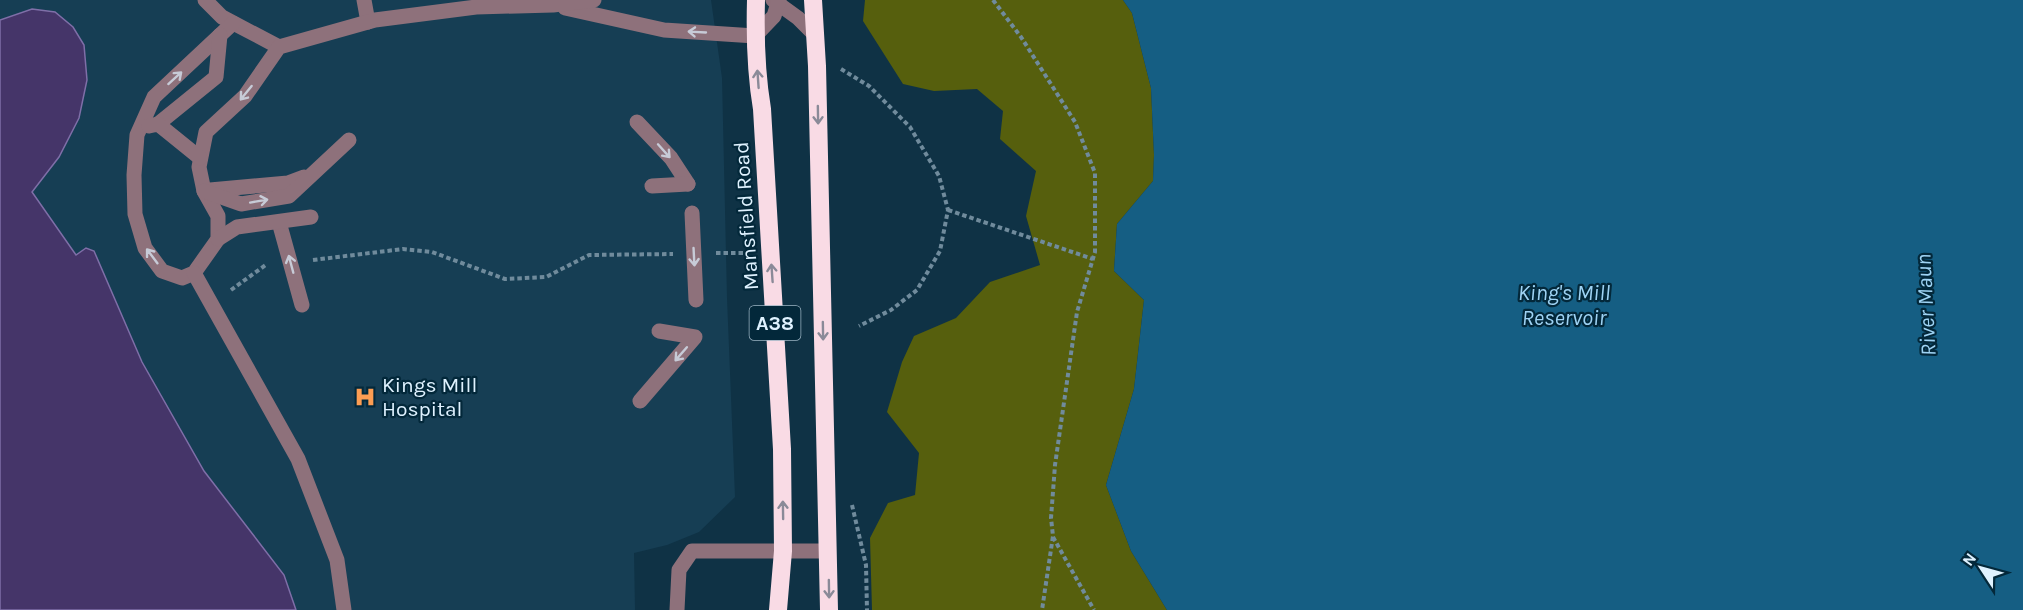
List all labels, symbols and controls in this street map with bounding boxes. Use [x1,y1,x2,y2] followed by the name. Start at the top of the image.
[688,27,707,38] one-way arrow
[752,69,763,89] one-way arrow
[167,71,182,85] one-way arrow
[240,85,253,101] one-way arrow
[813,104,824,124] one-way arrow
[729,141,763,291] street label: Mansfield Road
[657,144,671,159] one-way arrow
[249,195,269,206] one-way arrow
[689,246,700,266] one-way arrow
[145,249,158,265] one-way arrow
[1910,253,1942,357] water label: River Maun
[284,254,296,273] one-way arrow
[766,264,777,283] one-way arrow
[1518,280,1610,331] water label: King's Mill Reservoir
[750,306,800,340] road number: A38
[817,320,829,340] one-way arrow
[674,346,688,361] one-way arrow
[382,373,477,421] place label: Kings Mill Hospital
[353,385,377,409] hospital icon: Kings Mill Hospital
[777,500,789,520] one-way arrow
[1951,538,2011,598] north arrow
[1958,549,1980,570] text: N
[823,578,835,598] one-way arrow

